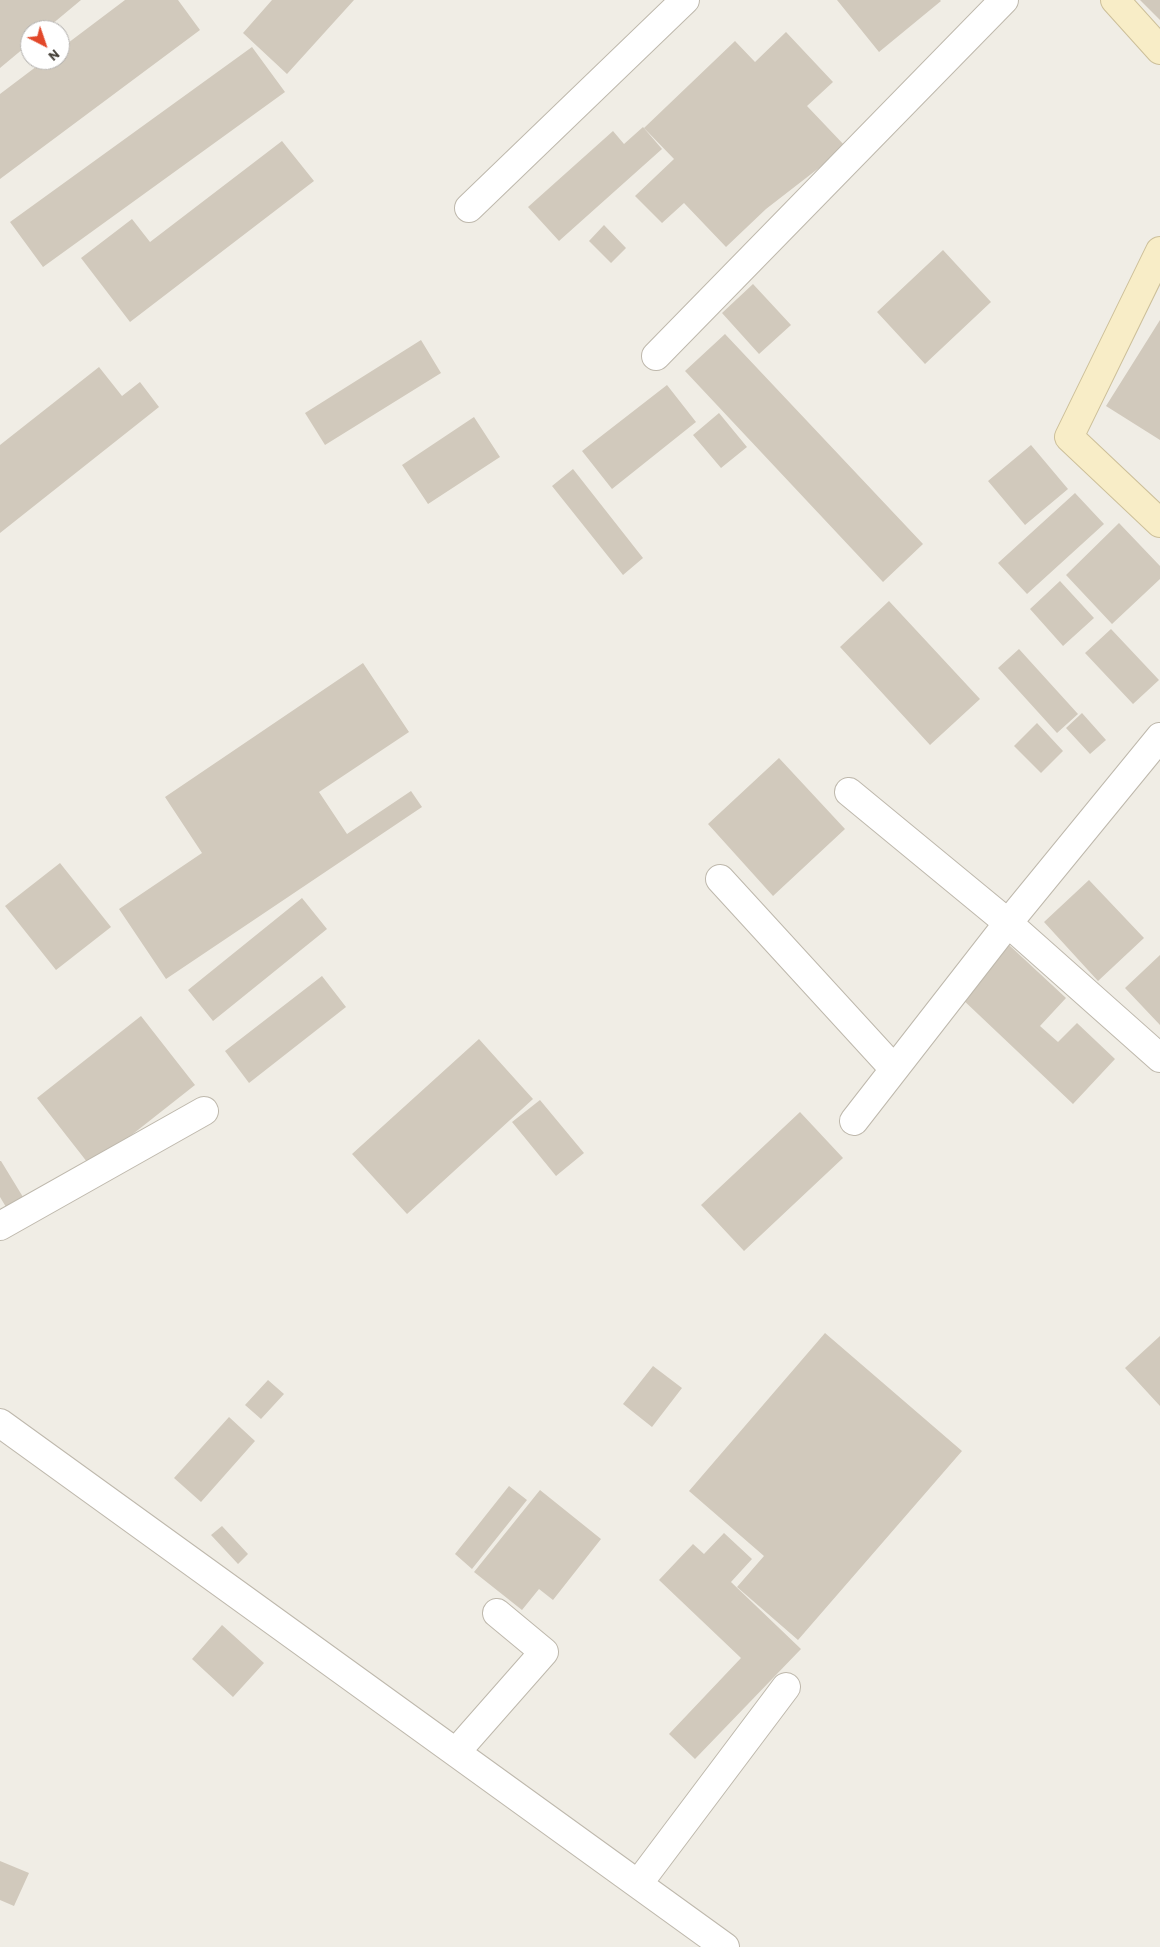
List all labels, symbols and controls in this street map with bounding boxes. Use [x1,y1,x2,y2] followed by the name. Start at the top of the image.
[20,20,70,70] north arrow
[45,46,64,65] text: N

